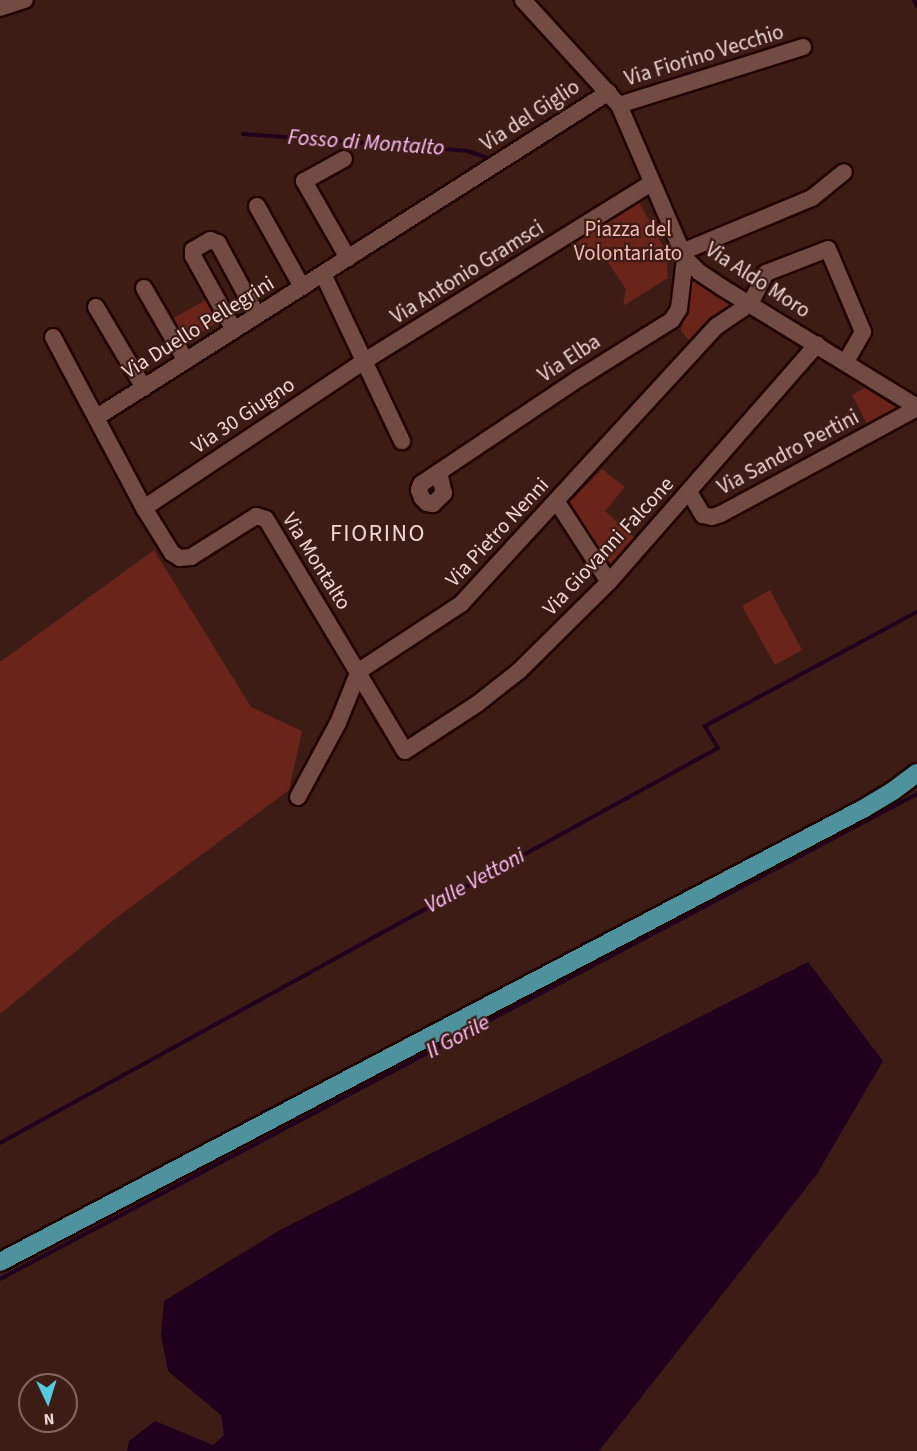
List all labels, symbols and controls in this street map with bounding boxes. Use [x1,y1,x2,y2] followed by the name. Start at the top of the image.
[622,19,786,91] street label: Via Fiorino Vecchio
[476,74,584,156] street label: Via del Giglio
[287,124,445,162] water label: Fosso di Montalto
[386,215,548,329] street label: Via Antonio Gramsci
[574,216,682,266] park label: Piazza del Volontariato
[701,237,815,323] street label: Via Aldo Moro
[117,270,279,384] street label: Via Duello Pellegrini
[533,329,605,387] street label: Via Elba
[187,371,299,459] street label: Via 30 Giugno
[713,404,863,500] street label: Via Sandro Pertini
[537,471,679,621] street label: Via Giovanni Falcone
[440,472,554,592] street label: Via Pietro Nenni
[277,508,357,614] street label: Via Montalto
[330,520,426,548] district label: FIORINO
[420,843,530,919] water label: Valle Vettoni
[422,1009,494,1065] water label: Il Gorile
[18,1373,78,1433] north arrow
[43,1408,55,1430] text: N

